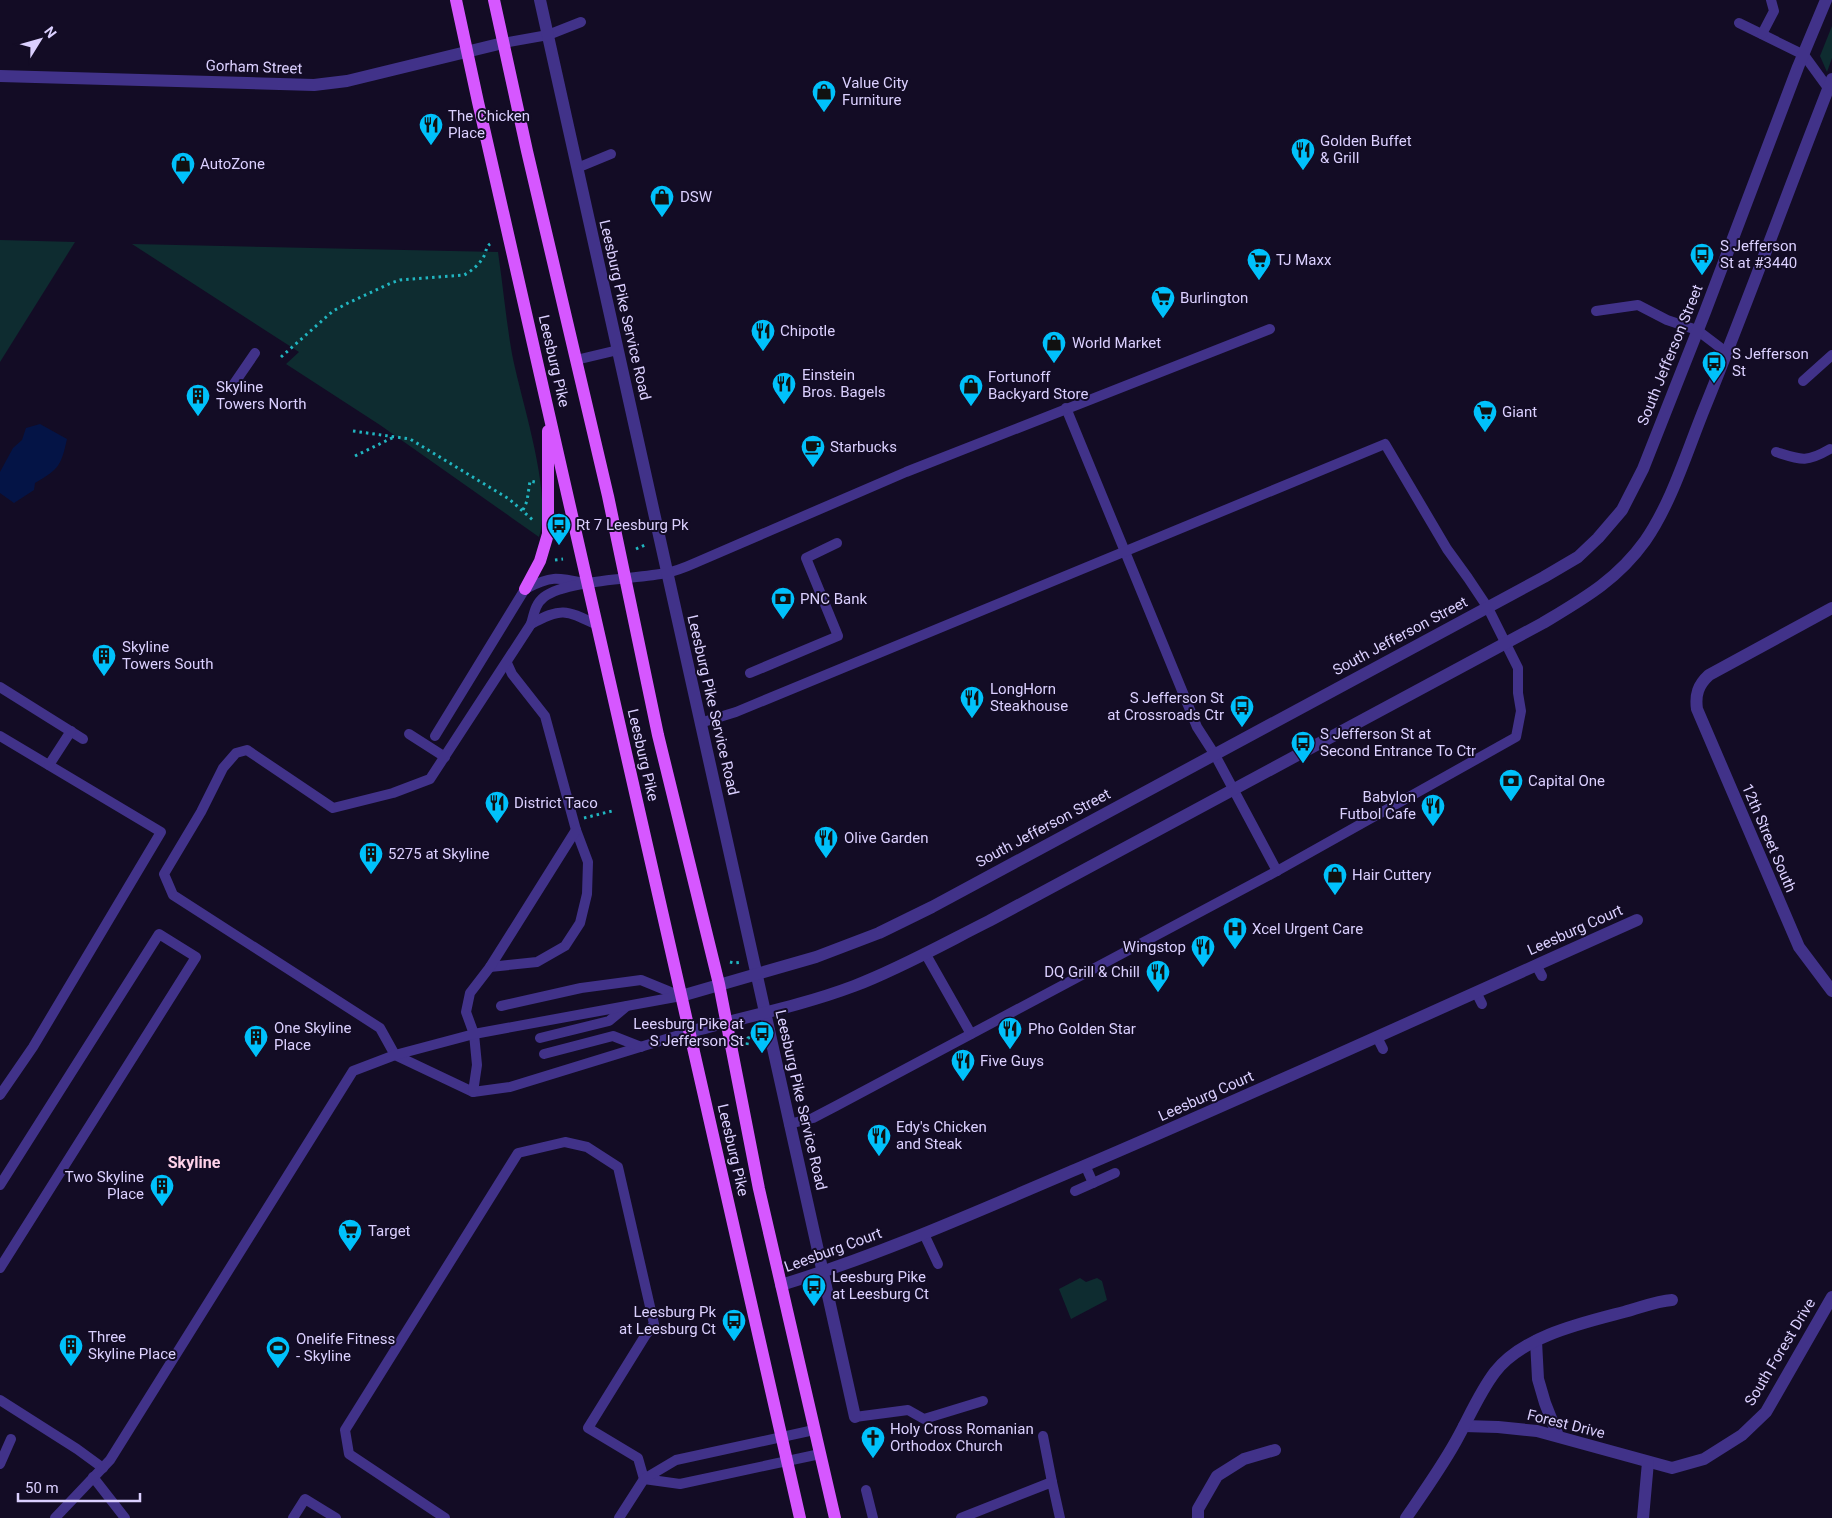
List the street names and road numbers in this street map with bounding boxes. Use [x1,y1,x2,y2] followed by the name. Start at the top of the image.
[205,56,303,78] street label: Gorham Street
[595,218,655,402] street label: Leesburg Pike Service Road
[1634,282,1706,428] street label: South Jefferson Street
[535,313,573,409] street label: Leesburg Pike
[1330,593,1471,679] street label: South Jefferson Street
[683,613,743,797] street label: Leesburg Pike Service Road
[624,707,662,803] street label: Leesburg Pike
[1738,781,1800,895] street label: 12th Street South
[973,785,1114,871] street label: South Jefferson Street
[1525,901,1626,959] street label: Leesburg Court
[771,1008,831,1192] street label: Leesburg Pike Service Road
[1156,1067,1257,1125] street label: Leesburg Court
[714,1102,752,1198] street label: Leesburg Pike
[782,1224,884,1276] street label: Leesburg Court
[1741,1295,1819,1409] street label: South Forest Drive
[1525,1406,1607,1442] street label: Forest Drive

